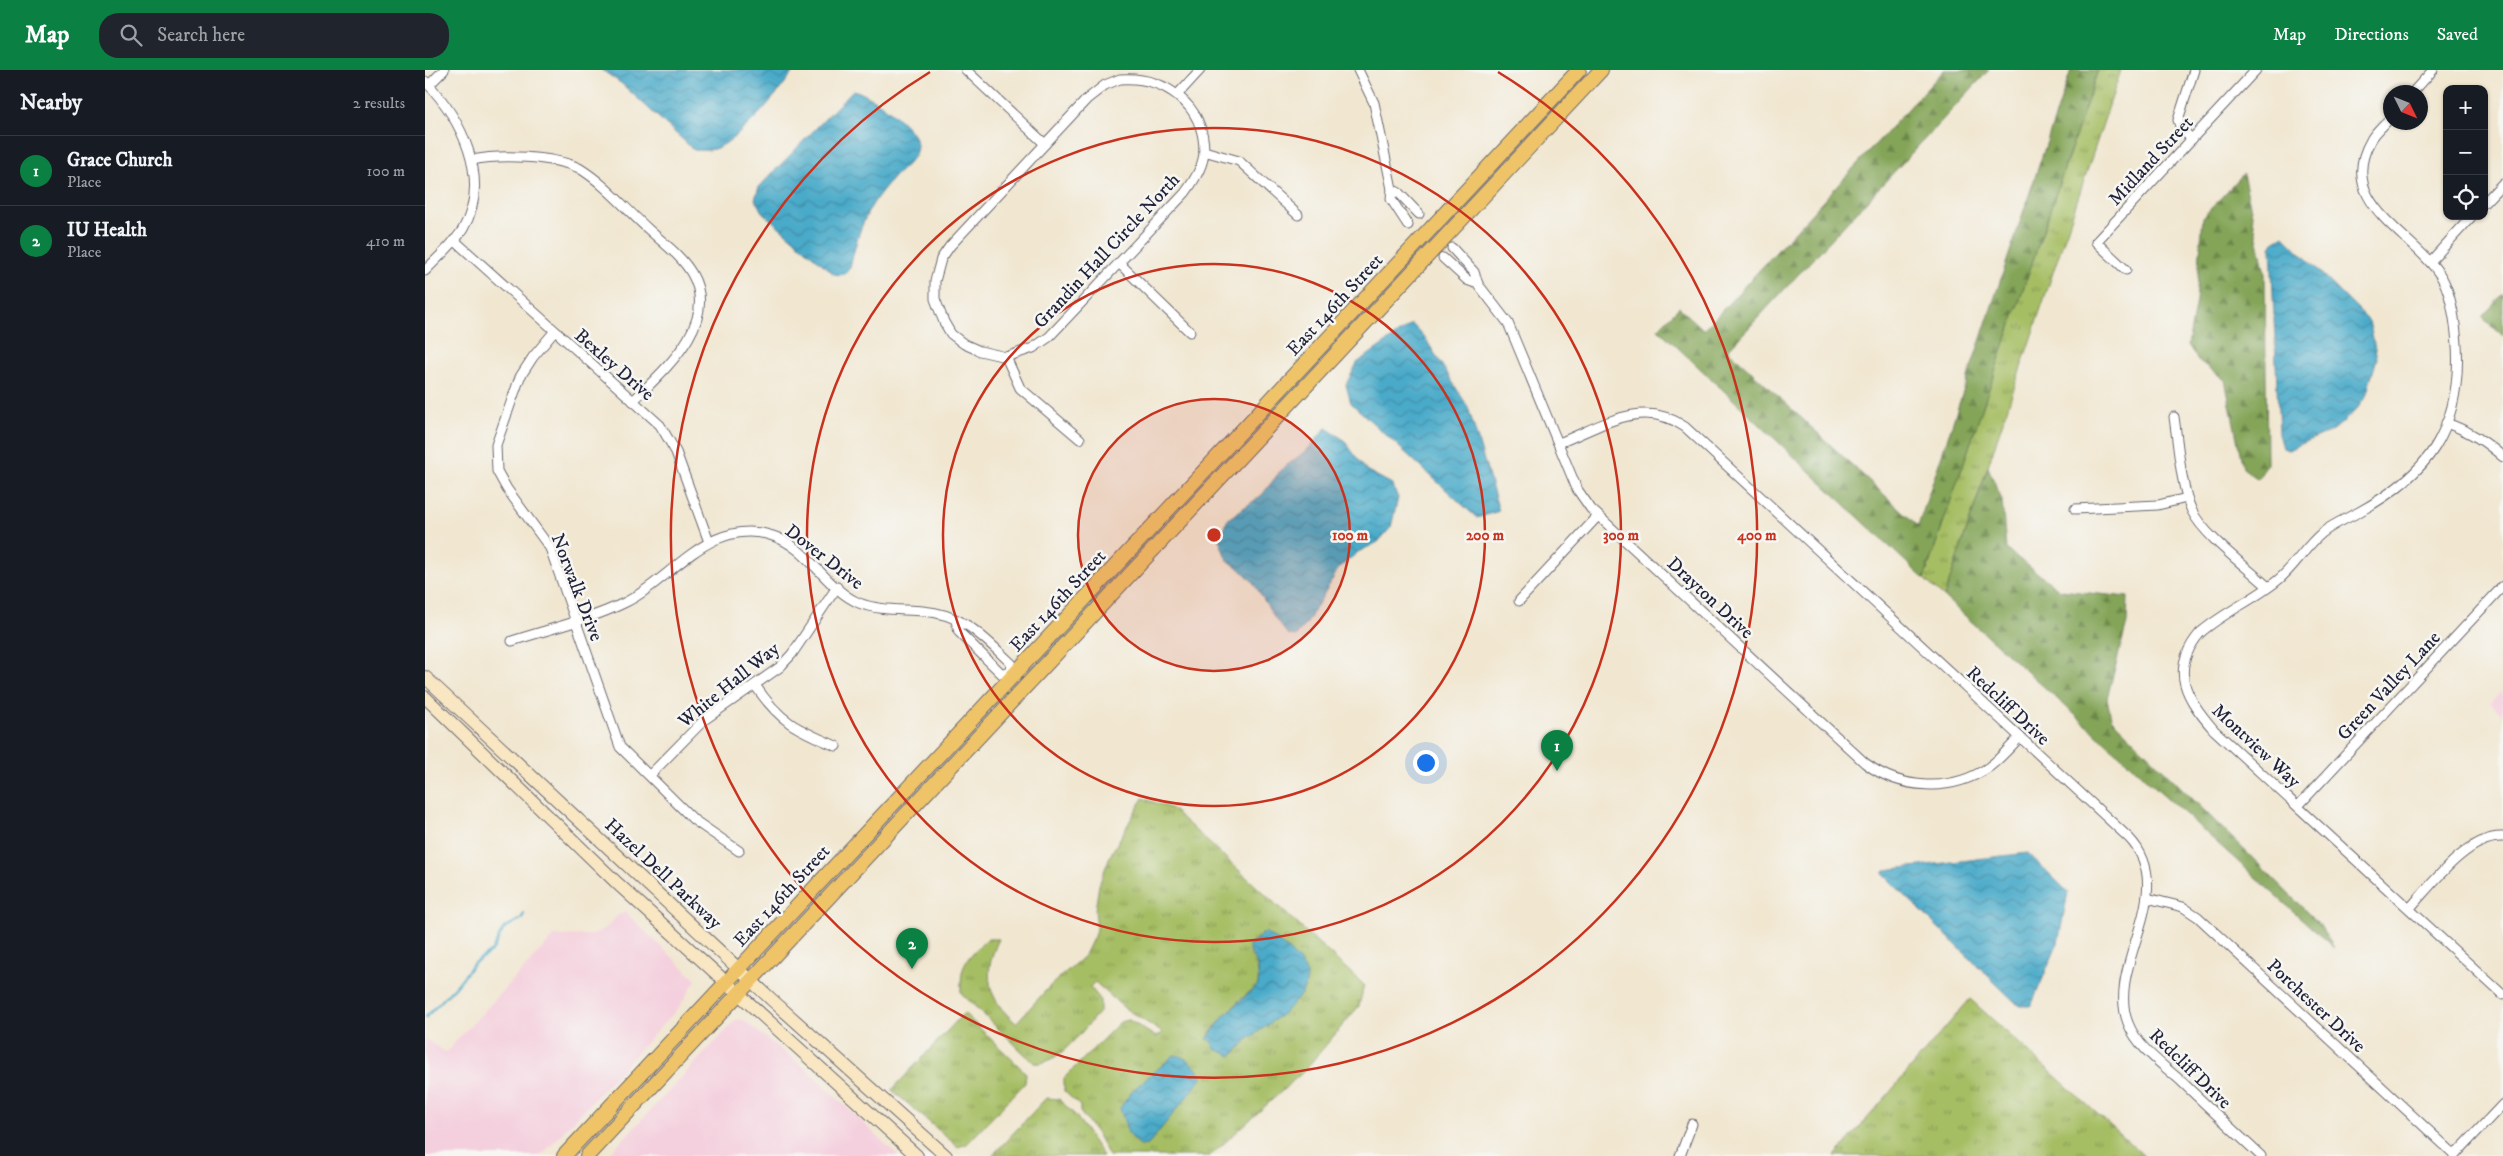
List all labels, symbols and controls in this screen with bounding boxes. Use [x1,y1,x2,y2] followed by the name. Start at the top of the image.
[99,13,449,58] search box
[25,20,69,50] text: Map
[117,21,145,49] icon: search
[157,24,245,47] text: Search here
[2273,24,2306,46] text: Map
[2334,24,2409,46] text: Directions
[2437,24,2478,46] text: Saved
[2383,85,2428,130] north arrow
[2443,85,2488,220] map controls
[2443,85,2488,130] button: +
[20,90,82,116] text: Nearby
[353,93,405,113] text: 2 results
[2104,112,2198,211] street label: Midland Street
[2443,130,2488,175] button: −
[67,149,172,172] text: Grace Church
[33,161,39,181] text: 1
[367,161,405,181] text: 100 m
[1029,169,1185,333] street label: Grandin Hall Circle North
[67,172,101,192] text: Place
[2443,175,2488,220] button: locate
[67,219,147,242] text: IU Health
[32,231,40,251] text: 2
[366,231,405,251] text: 410 m
[67,242,101,262] text: Place
[1282,249,1388,361] street label: East 146th Street
[569,324,659,406] street label: Bexley Drive
[780,519,868,595] street label: Dover Drive
[1205,526,1223,544] centre of rings
[1332,526,1369,545] text: 100 m
[1466,526,1505,545] text: 200 m
[1603,526,1640,545] text: 300 m
[1736,526,1777,545] text: 400 m
[546,531,608,645] street label: Norwalk Drive
[1005,545,1111,657] street label: East 146th Street
[1662,552,1758,644] street label: Drayton Drive
[2333,627,2446,745] street label: Green Valley Lane
[673,637,785,734] street label: White Hall Way
[1961,662,2055,751] street label: Redcliff Drive
[2207,699,2306,794] street label: Montview Way
[1541,730,1573,771] pin: 1
[1413,750,1439,776] your location
[600,814,727,935] street label: Hazel Dell Parkway
[729,840,835,952] street label: East 146th Street
[896,928,928,969] pin: 2
[2262,955,2370,1058] street label: Porchester Drive
[2144,1024,2236,1114] street label: Redcliff Drive

